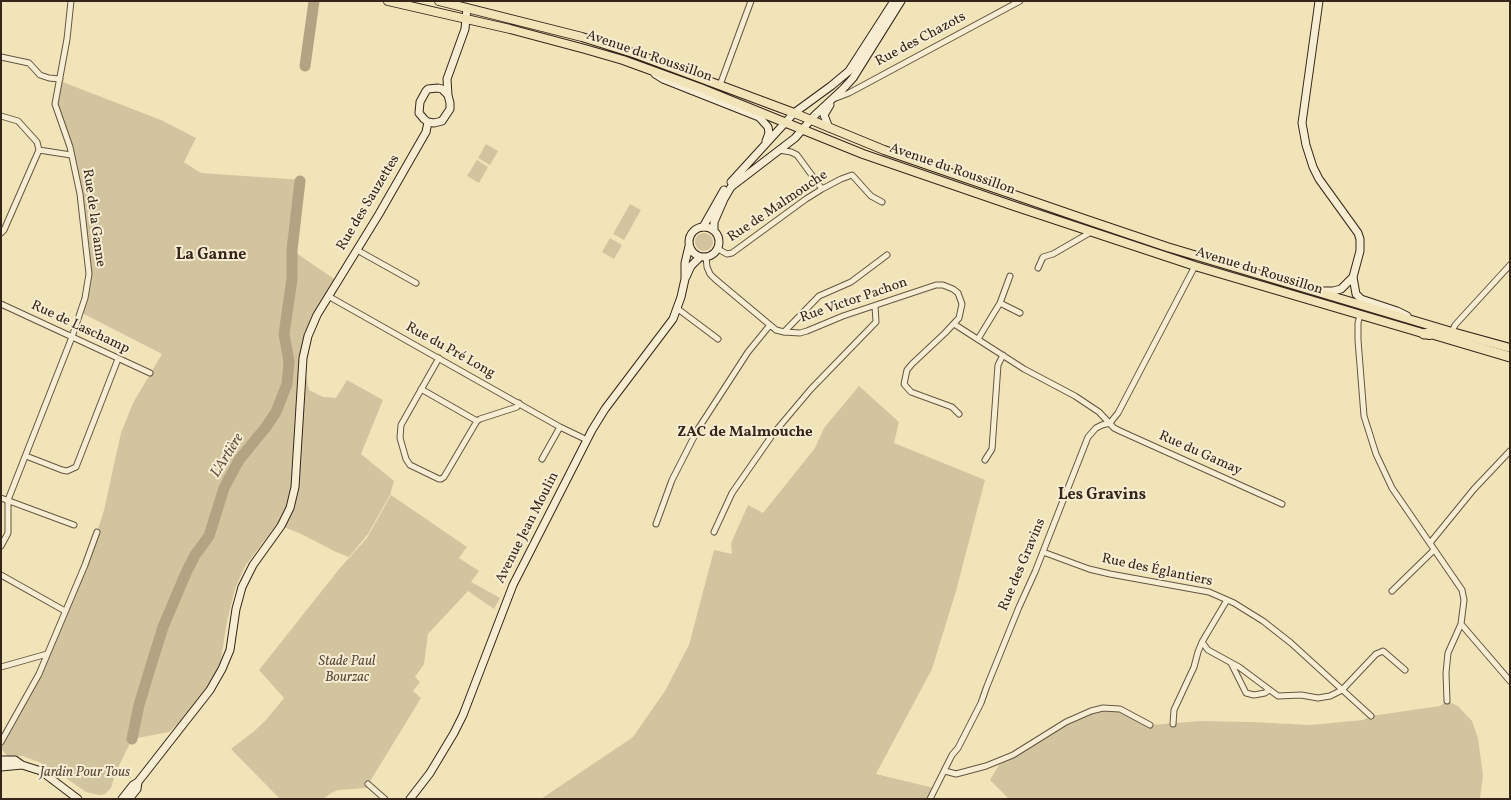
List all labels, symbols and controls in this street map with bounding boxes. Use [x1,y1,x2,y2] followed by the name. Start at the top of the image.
[873,9,969,71] street label: Rue des Chazots
[584,28,714,86] street label: Avenue du Roussillon
[887,141,1017,199] street label: Avenue du Roussillon
[334,152,404,254] street label: Rue des Sauzettes
[725,167,831,247] street label: Rue de Malmouche
[78,168,108,268] street label: Rue de la Ganne
[1193,245,1325,299] street label: Avenue du Roussillon
[176,246,246,266] district label: La Ganne
[798,275,910,327] street label: Rue Victor Pachon
[28,298,132,358] street label: Rue de Laschamp
[402,319,498,383] street label: Rue du Pré Long
[677,424,813,442] district label: ZAC de Malmouche
[1156,428,1244,480] street label: Rue du Gamay
[207,431,249,481] water label: L'Artière
[493,469,563,587] street label: Avenue Jean Moulin
[1058,486,1146,506] district label: Les Gravins
[996,516,1050,614] street label: Rue des Gravins
[1100,551,1214,591] street label: Rue des Églantiers
[318,654,376,686] park label: Stade Paul Bourzac
[40,765,130,781] park label: Jardin Pour Tous

